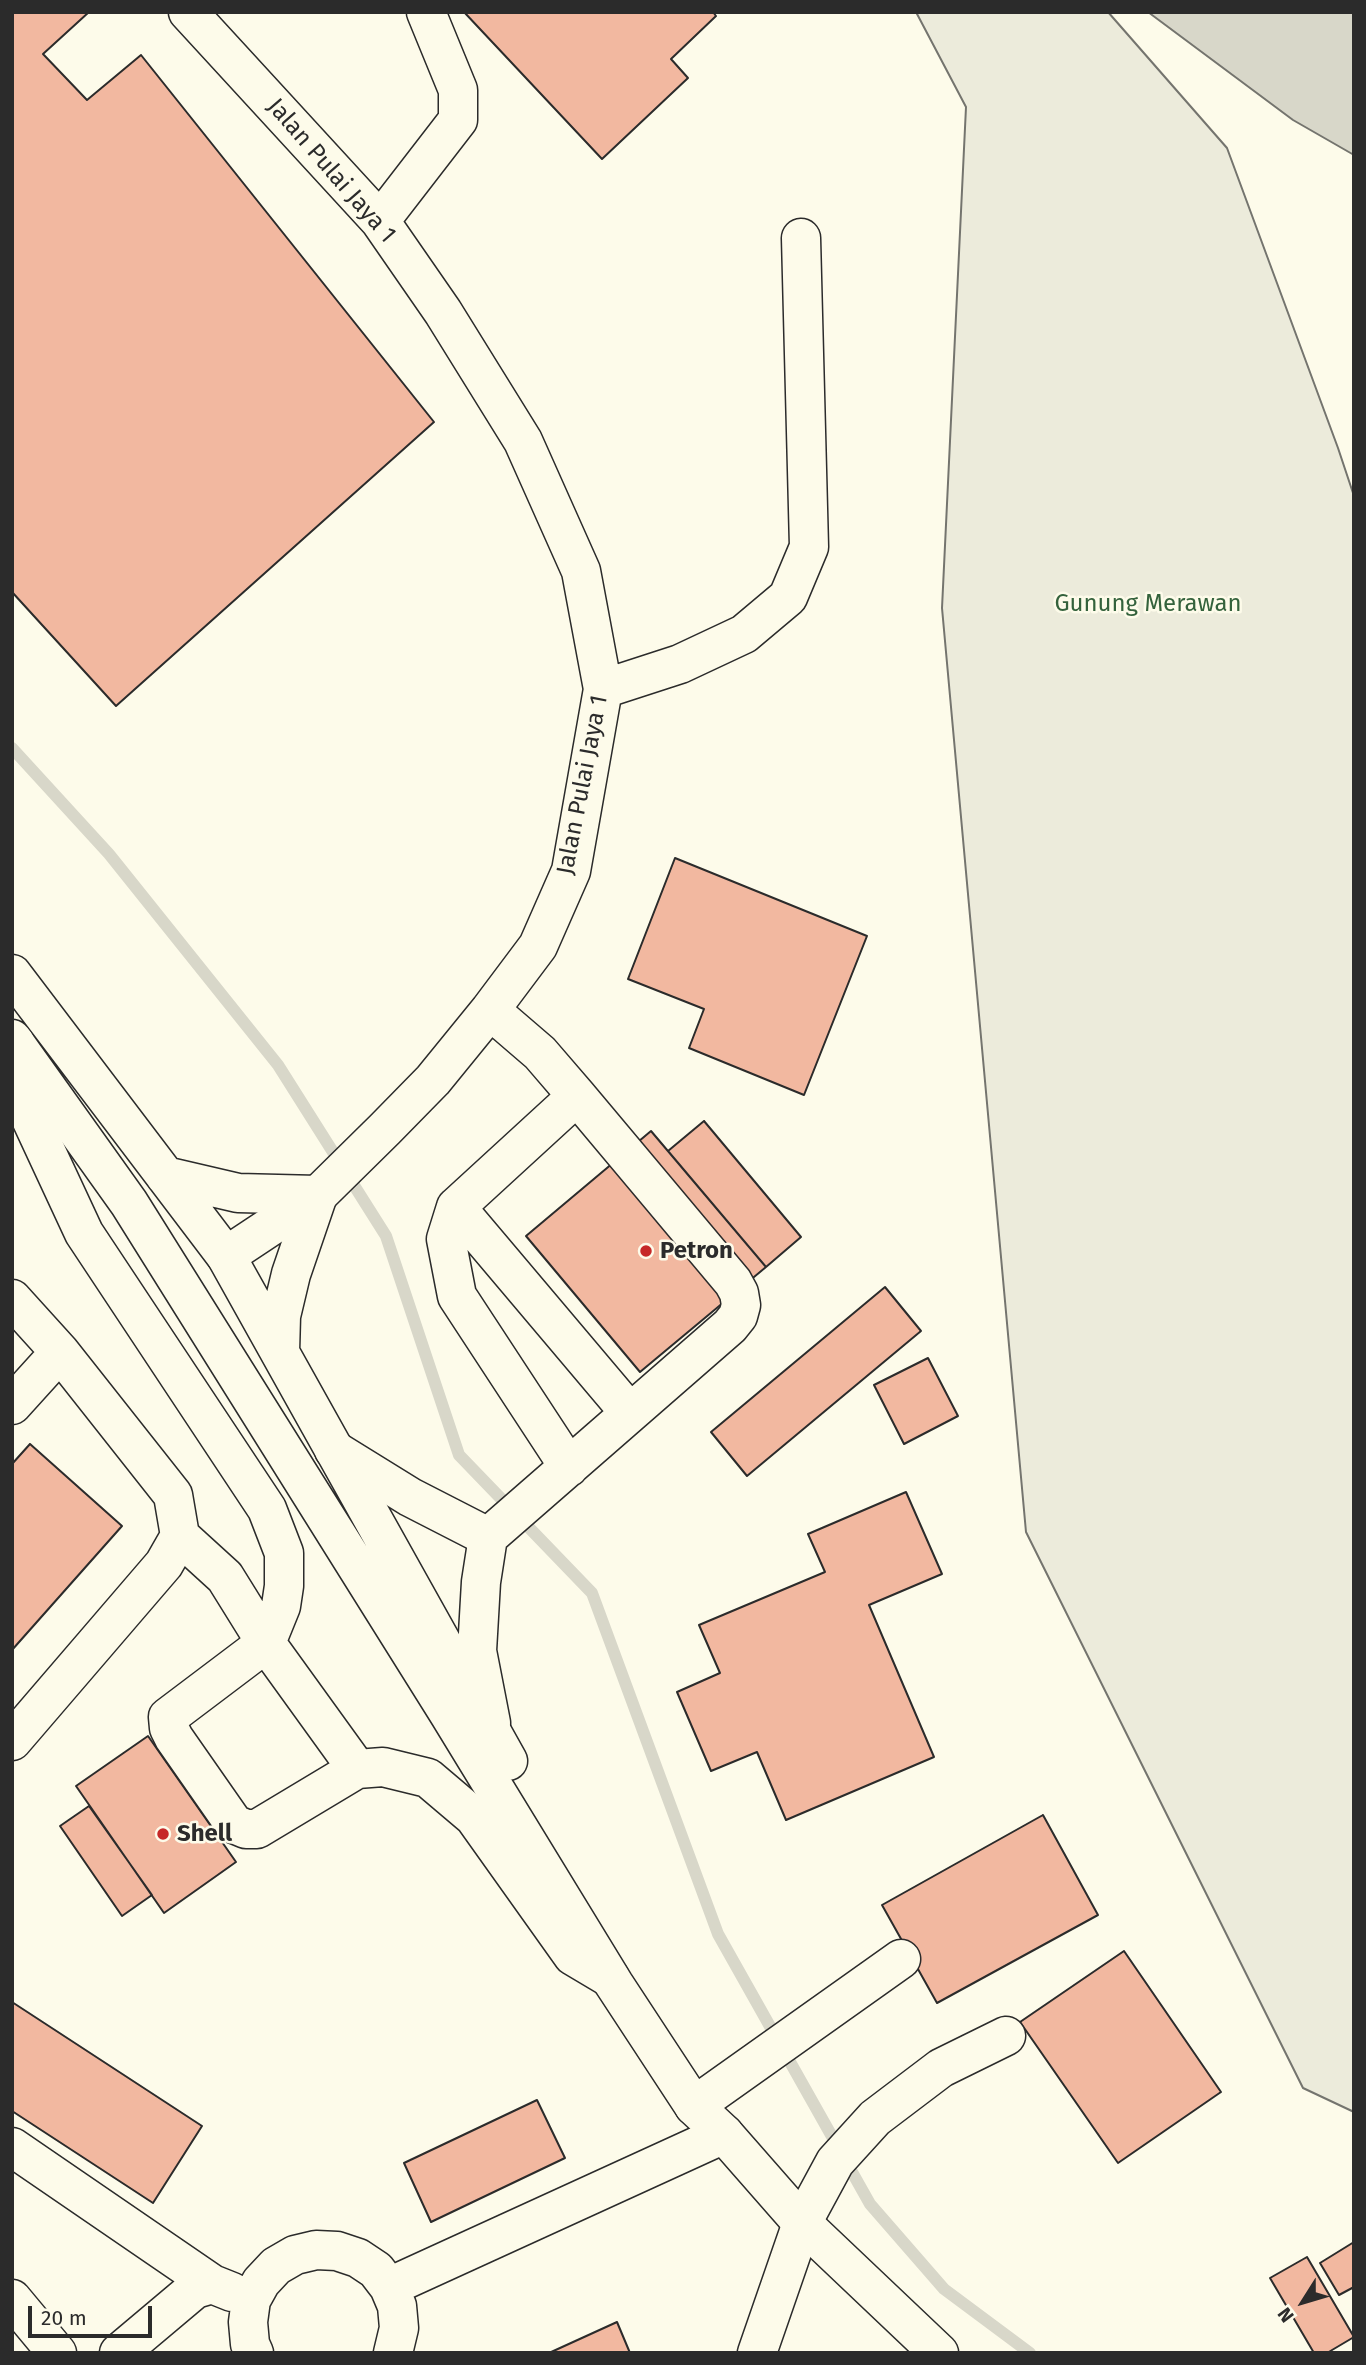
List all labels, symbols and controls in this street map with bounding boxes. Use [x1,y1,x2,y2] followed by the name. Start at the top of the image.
[260,93,402,249] street label: Jalan Pulai Jaya 1
[1054,590,1242,618] park label: Gunung Merawan
[551,693,615,877] street label: Jalan Pulai Jaya 1
[660,1237,733,1265] place label: Petron
[638,1243,654,1259] marker: Petron
[177,1820,232,1848] place label: Shell
[155,1826,171,1842] marker: Shell
[1268,2267,1338,2337] north arrow
[32,2292,156,2336] scale bar
[1273,2303,1299,2327] text: N
[41,2305,87,2331] text: 20 m

